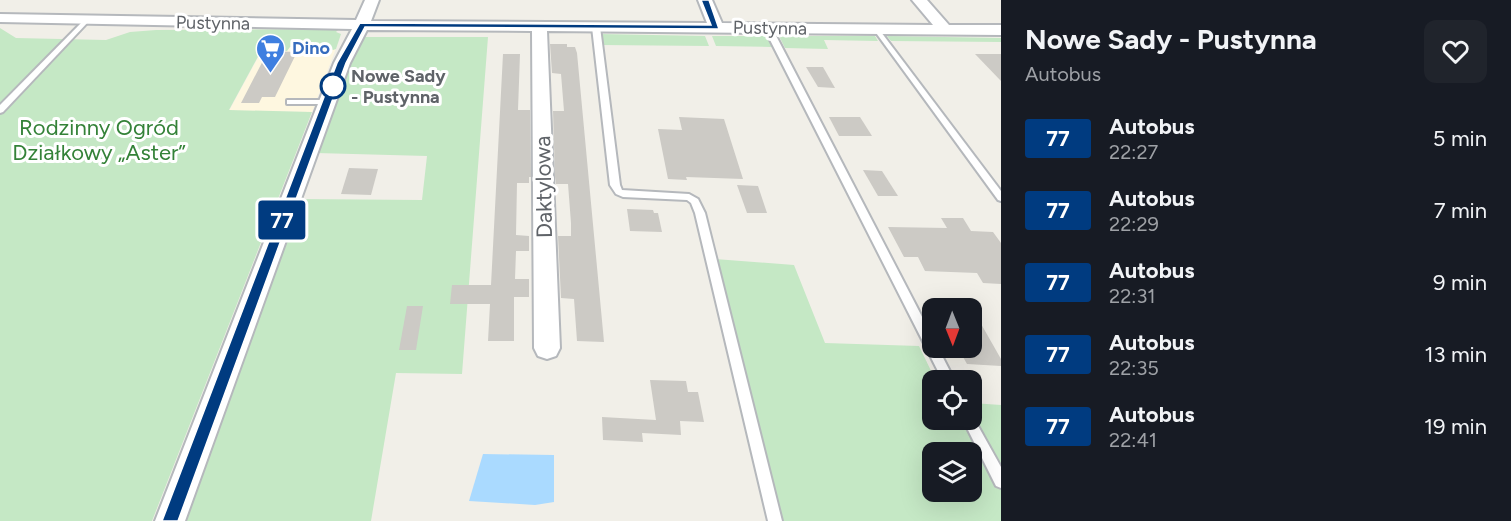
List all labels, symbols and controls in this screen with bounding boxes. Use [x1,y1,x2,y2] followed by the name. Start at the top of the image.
[176,11,250,35] street label: Pustynna
[733,16,807,40] street label: Pustynna
[1424,20,1487,83] button: heart
[1025,22,1317,56] text: Nowe Sady - Pustynna
[255,32,287,74] supermarket icon: Dino
[292,37,330,59] place label: Dino
[1025,62,1101,86] text: Autobus
[351,65,446,108] place label: Nowe Sady - Pustynna
[320,73,346,99] marker: Nowe Sady - Pustynna
[1109,113,1195,140] text: Autobus
[12,114,186,166] park label: Rodzinny Ogród Działkowy „Aster”
[1433,125,1487,152] text: 5 min
[1046,126,1070,151] text: 77
[529,136,558,238] street label: Daktylowa
[1109,140,1158,164] text: 22:27
[1109,185,1195,212] text: Autobus
[1434,197,1487,224] text: 7 min
[1046,198,1070,223] text: 77
[255,200,309,240] line badge: 77
[270,208,294,233] text: 77
[1109,212,1159,236] text: 22:29
[1109,257,1195,284] text: Autobus
[1433,269,1487,296] text: 9 min
[1046,270,1070,295] text: 77
[1109,284,1156,308] text: 22:31
[922,298,982,358] north arrow
[922,298,982,502] map controls
[1109,329,1195,356] text: Autobus
[1424,341,1487,368] text: 13 min
[1046,342,1070,367] text: 77
[1109,356,1159,380] text: 22:35
[922,370,982,430] button: locate
[1109,401,1195,428] text: Autobus
[1424,413,1487,440] text: 19 min
[1046,414,1070,439] text: 77
[1109,428,1157,452] text: 22:41
[922,442,982,502] button: layers

